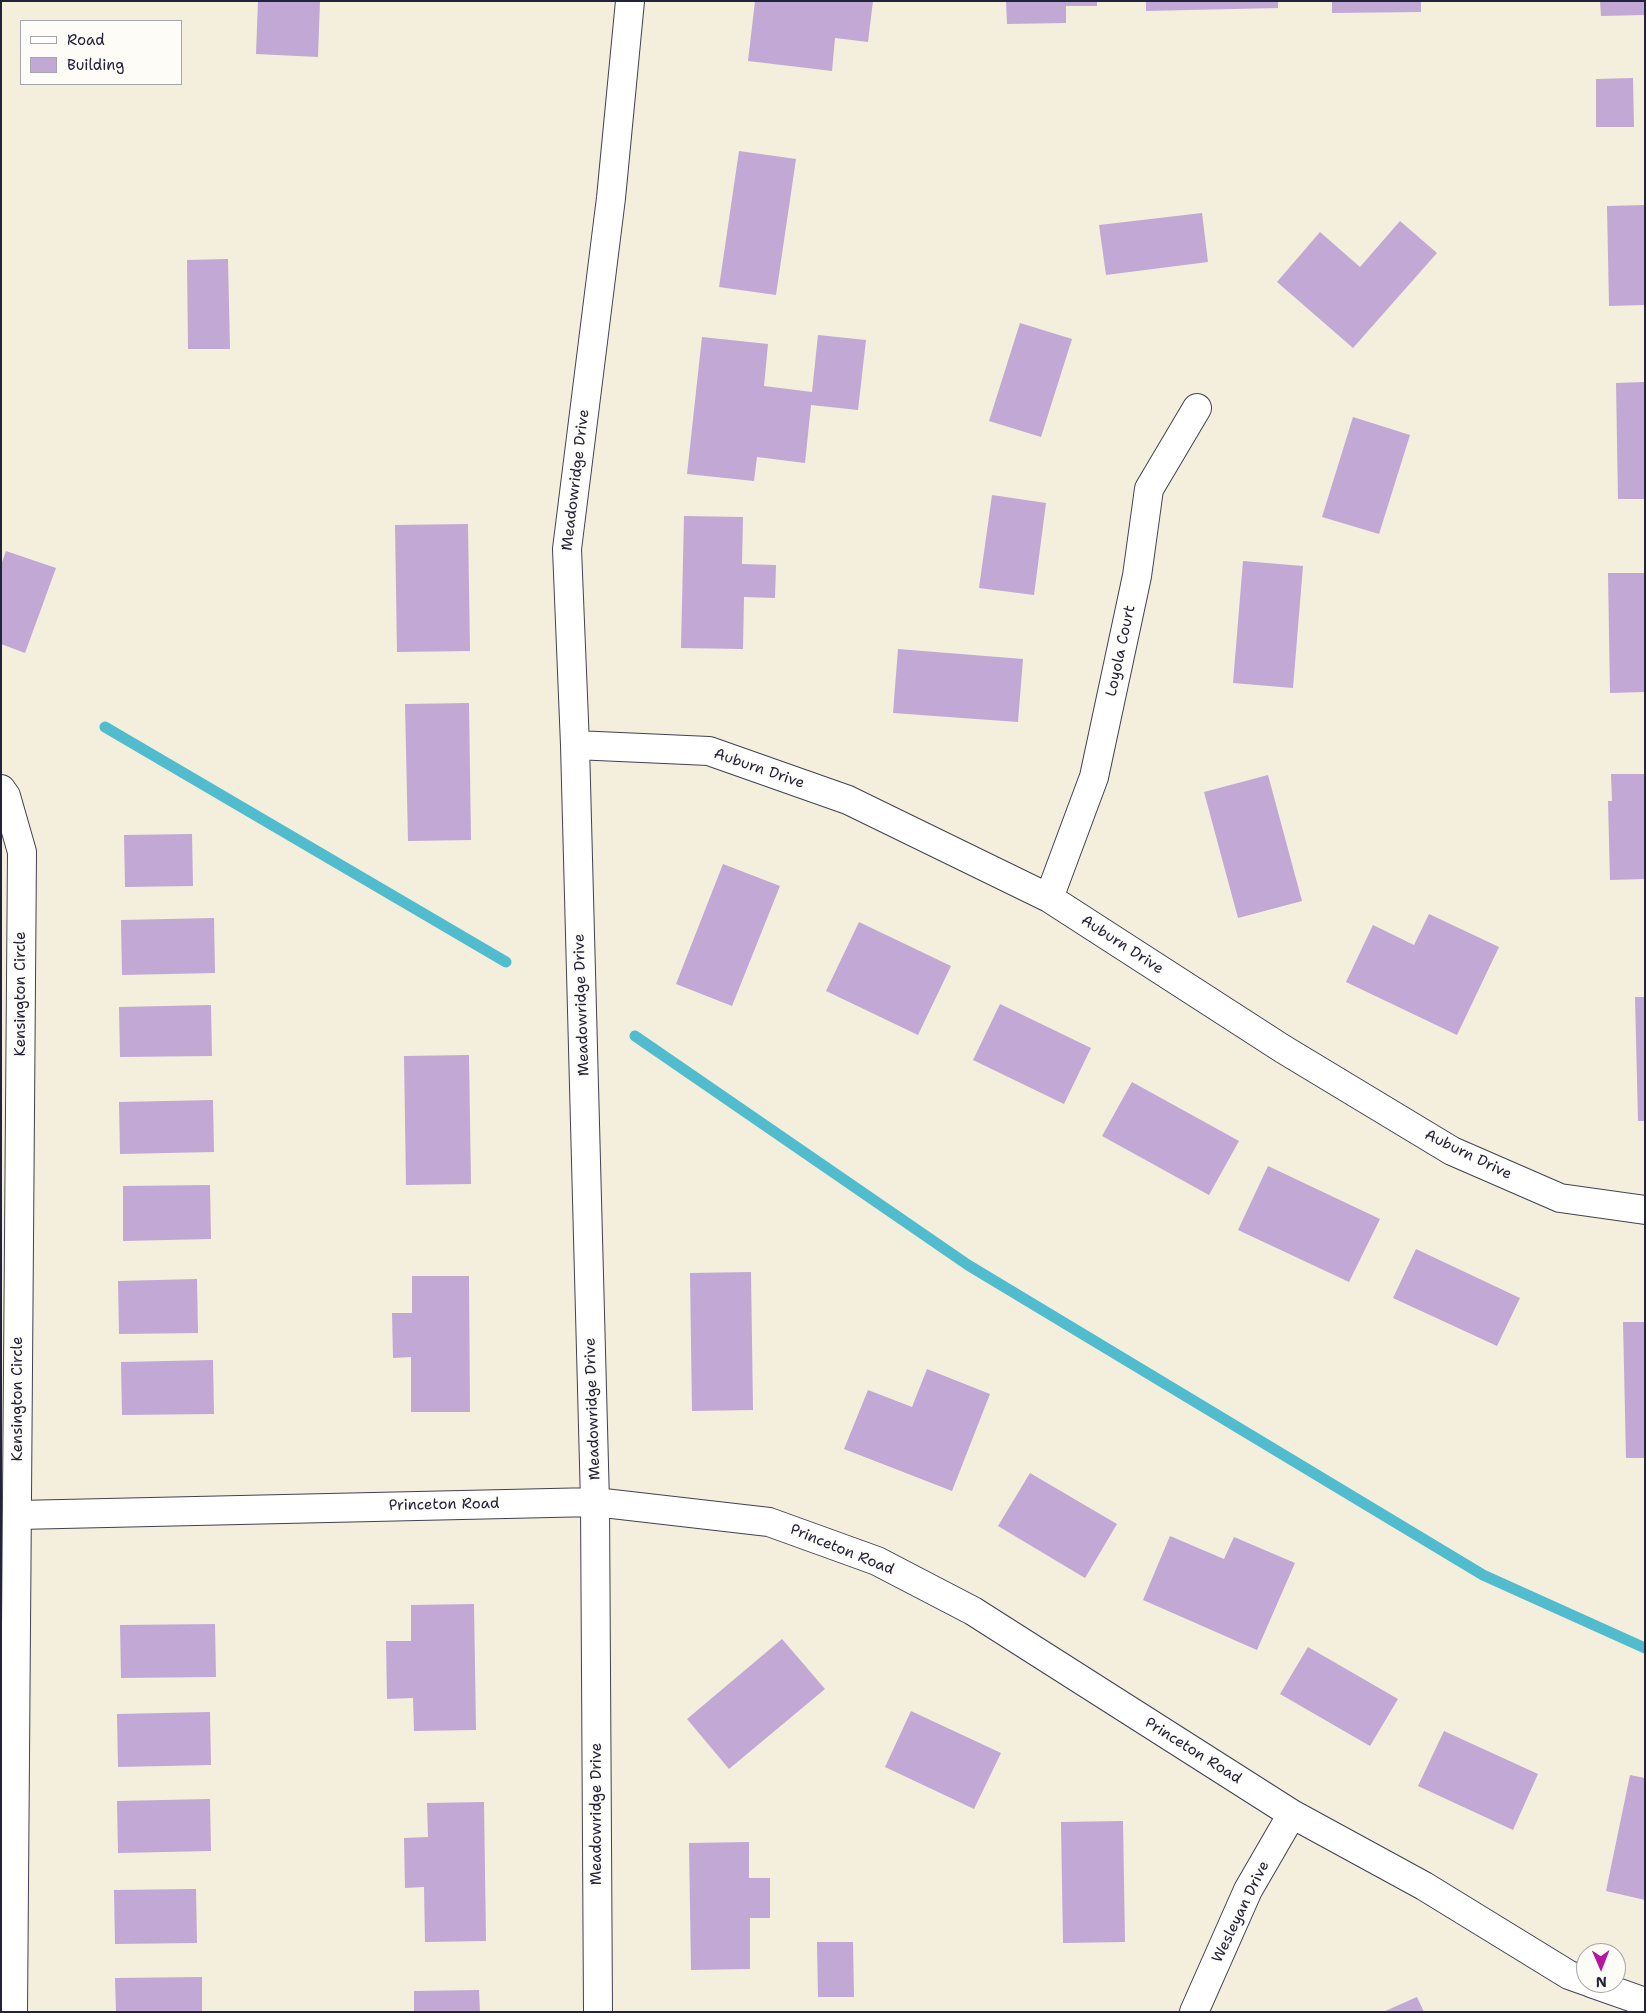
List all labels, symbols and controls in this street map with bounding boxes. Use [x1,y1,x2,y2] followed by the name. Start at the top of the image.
[20,20,182,85] legend
[67,30,105,50] text: Road
[67,55,124,75] text: Building
[558,408,594,552] street label: Meadowridge Drive
[1103,604,1139,698] street label: Loyola Court
[711,745,807,793] street label: Auburn Drive
[1077,912,1167,978] street label: Auburn Drive
[12,932,30,1056] street label: Kensington Circle
[571,933,593,1077] street label: Meadowridge Drive
[1422,1126,1514,1184] street label: Auburn Drive
[9,1337,27,1461] street label: Kensington Circle
[582,1337,604,1481] street label: Meadowridge Drive
[388,1495,500,1515] street label: Princeton Road
[787,1521,897,1579] street label: Princeton Road
[1141,1714,1245,1788] street label: Princeton Road
[588,1743,606,1885] street label: Meadowridge Drive
[1209,1858,1273,1966] street label: Wesleyan Drive
[1576,1943,1626,1993] north arrow
[1596,1973,1607,1991] text: N

